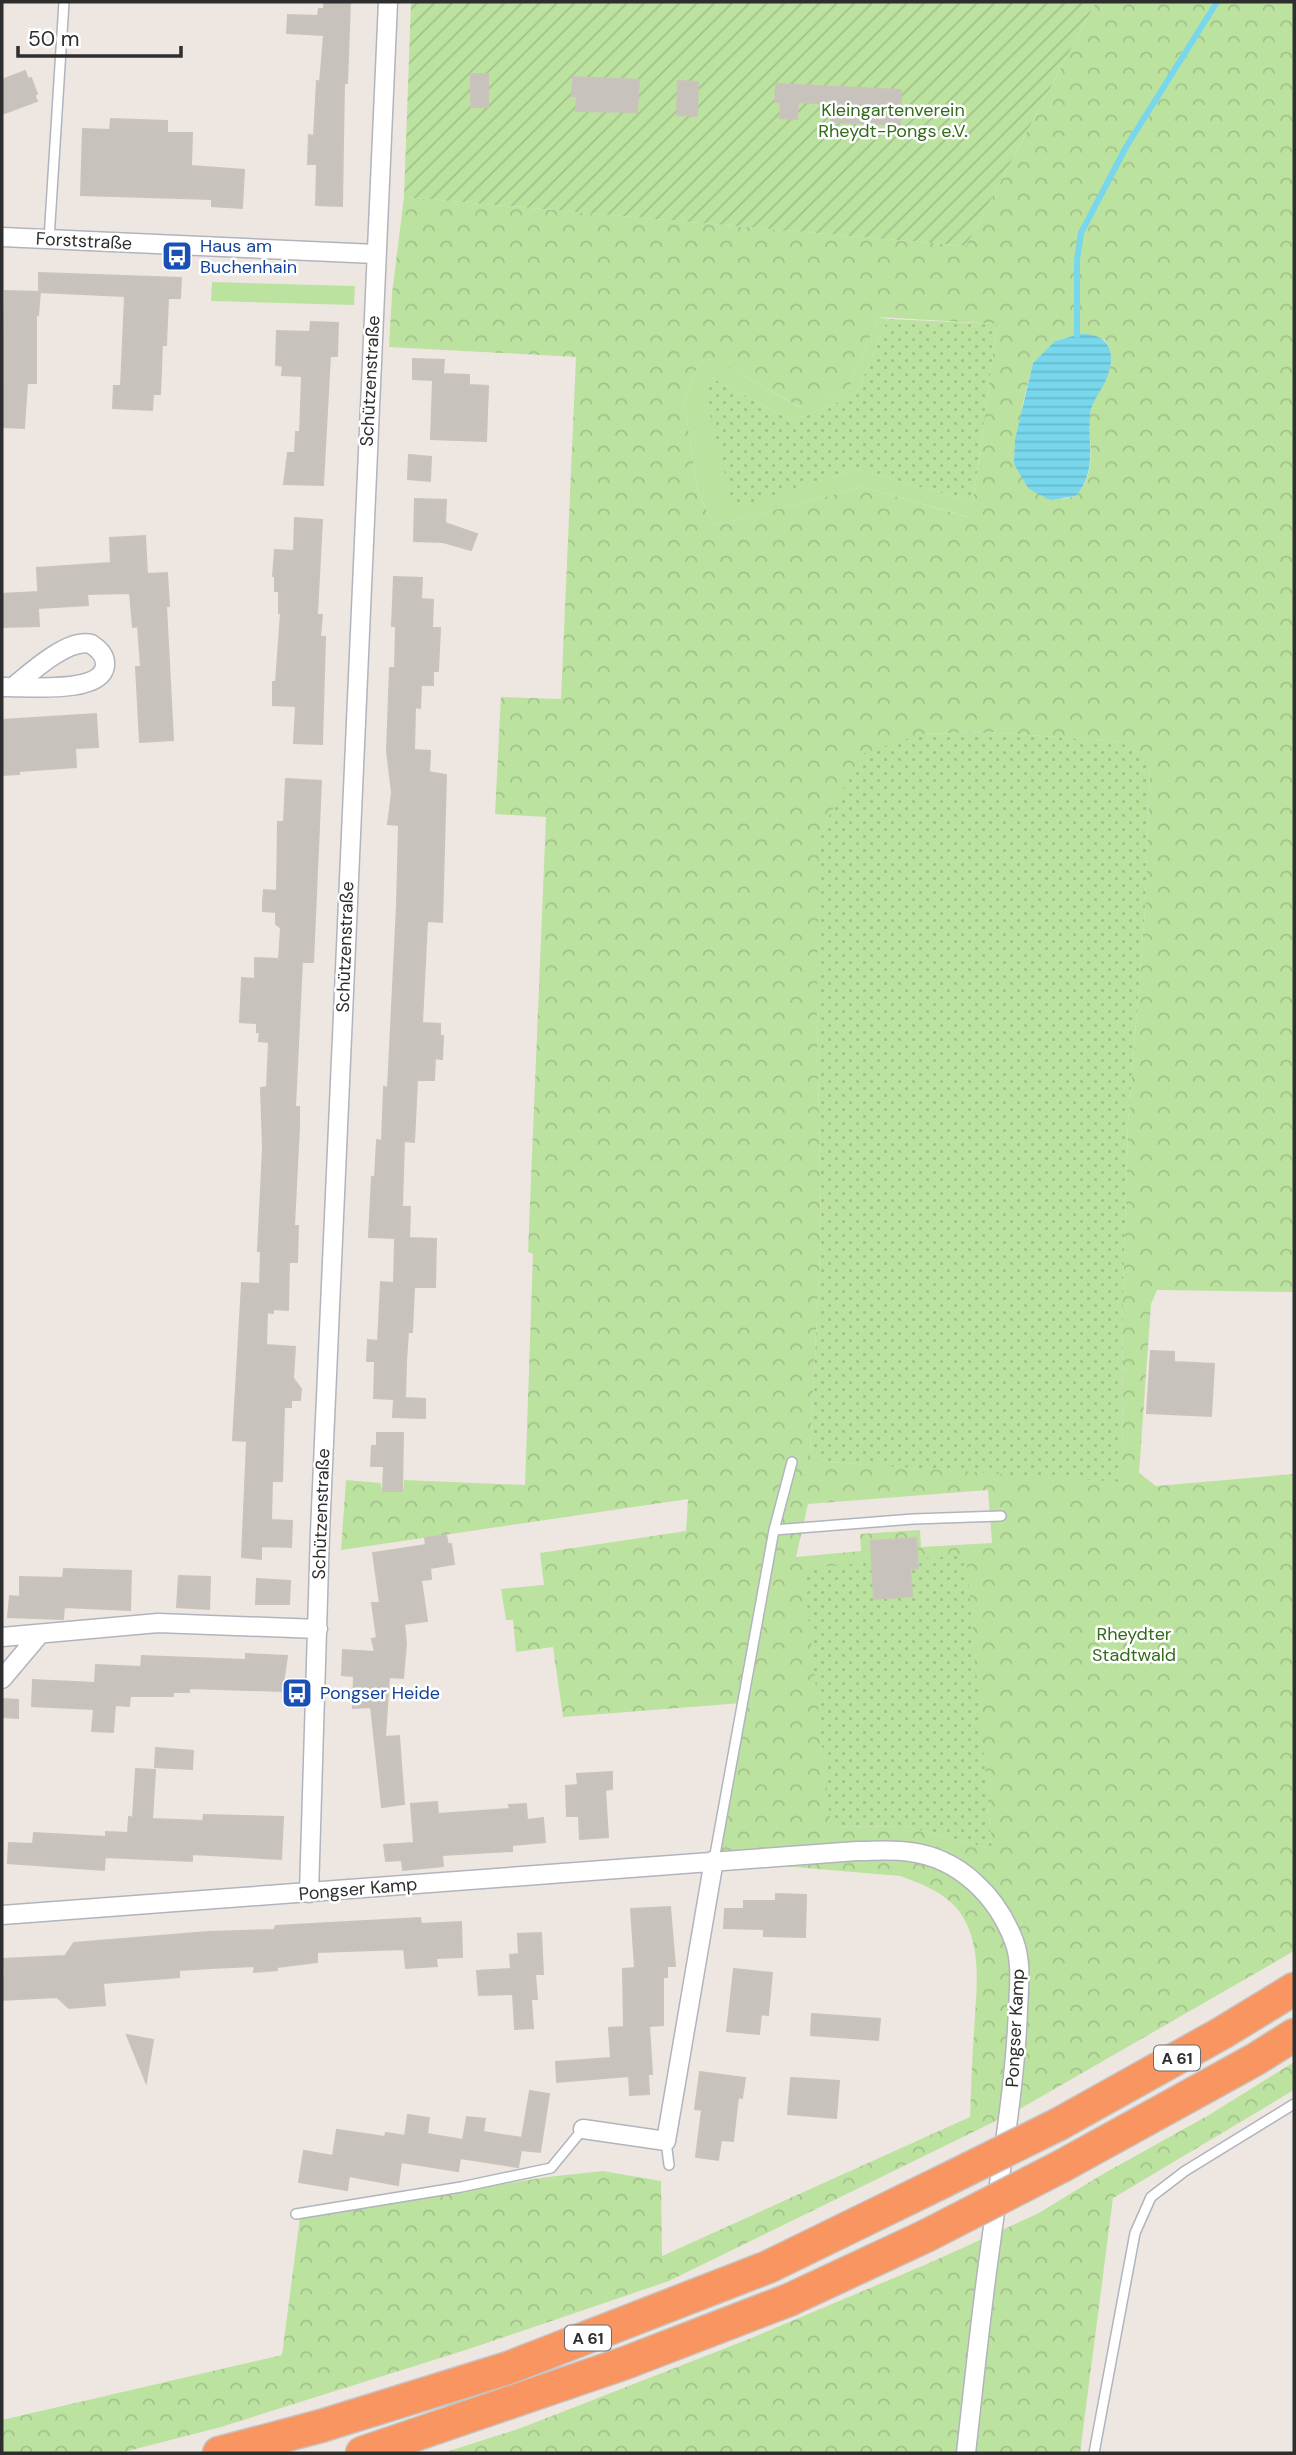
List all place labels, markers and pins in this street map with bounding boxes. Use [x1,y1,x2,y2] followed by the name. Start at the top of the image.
[200,234,297,279] place label: Haus am Buchenhain
[160,239,194,273] bus stop icon: Haus am Buchenhain
[280,1676,314,1710] bus stop icon: Pongser Heide
[320,1681,440,1705] place label: Pongser Heide

